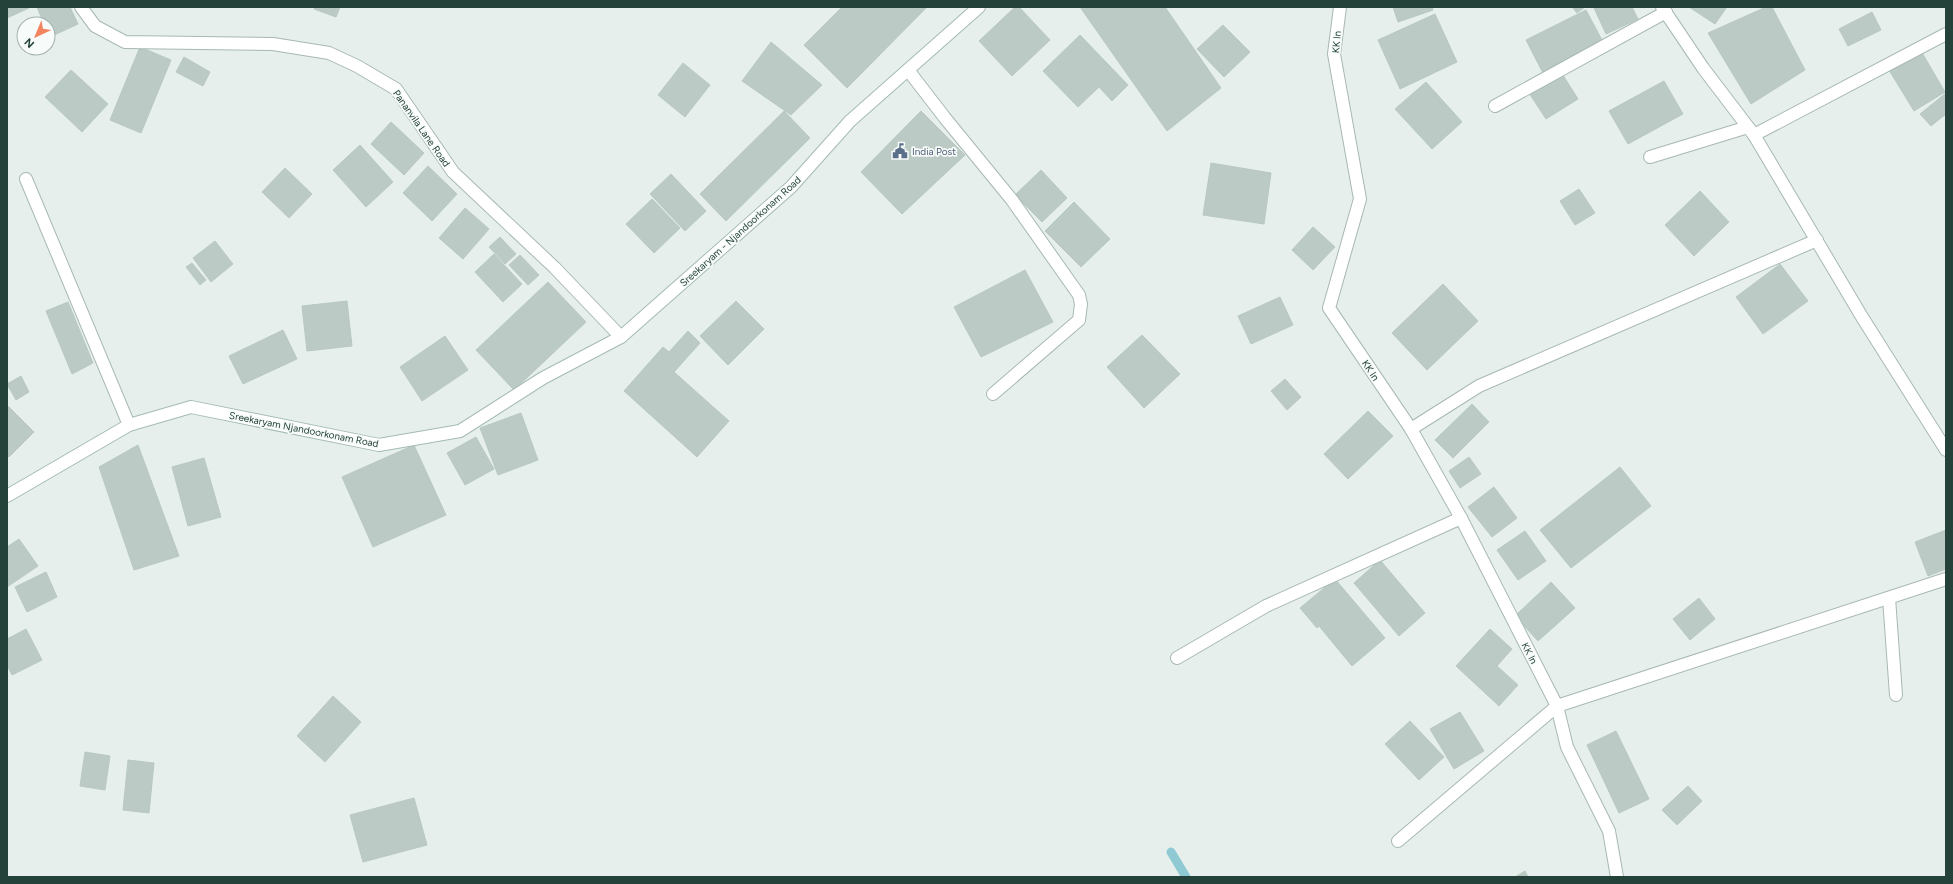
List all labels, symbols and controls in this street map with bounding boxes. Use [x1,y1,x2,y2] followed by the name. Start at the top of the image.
[16,16,56,56] north arrow
[1329,30,1344,54] street label: KK ln
[22,35,37,50] text: N
[390,87,453,169] street label: Pananvila Lane Road
[891,142,909,160] public building icon: India Post
[912,145,956,158] place label: India Post
[677,173,804,289] street label: Sreekaryam - Njandoorkonam Road
[1359,357,1382,384] street label: KK ln
[228,409,380,450] street label: Sreekaryam Njandoorkonam Road
[1519,640,1541,667] street label: KK ln

